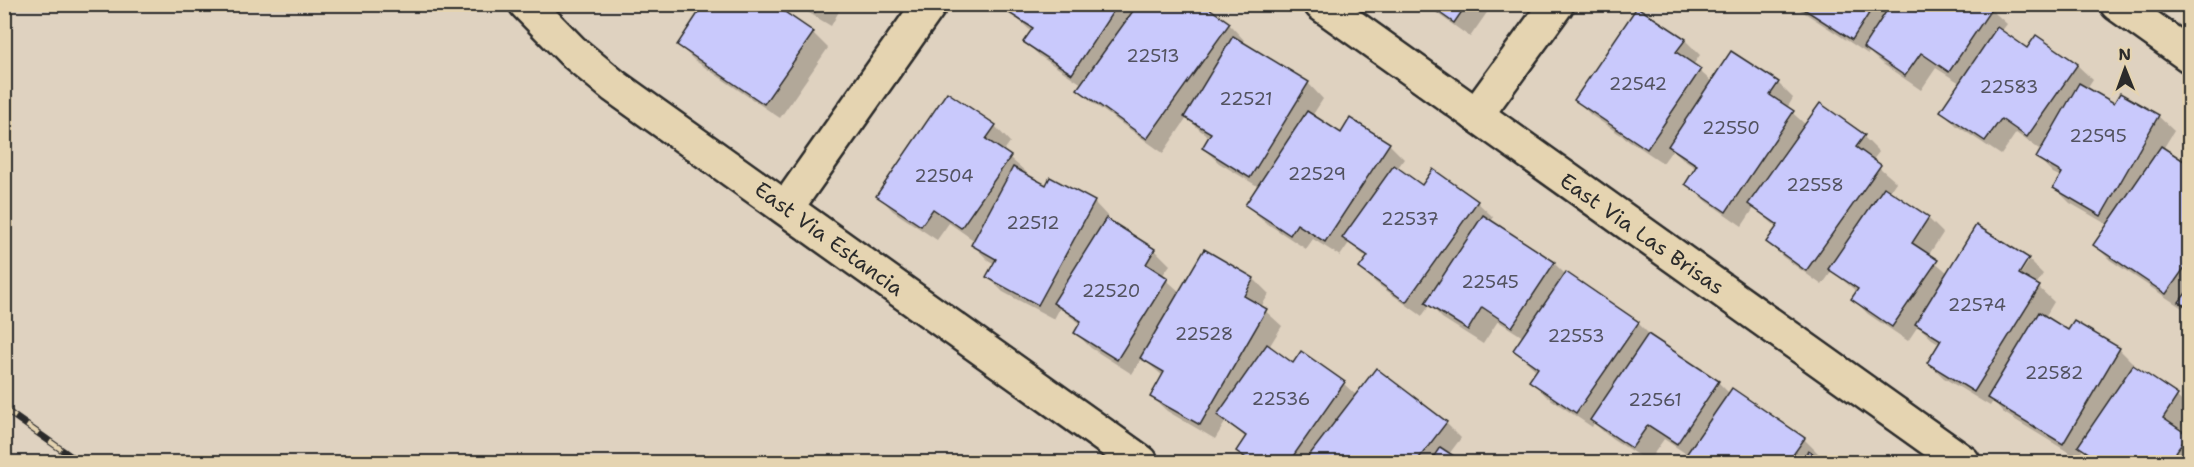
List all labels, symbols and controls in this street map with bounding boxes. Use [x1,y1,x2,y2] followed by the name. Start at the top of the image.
[2095,39,2155,99] north arrow
[1126,44,1180,68] house number: 22513
[2118,44,2131,65] text: N
[1609,72,1667,96] house number: 22542
[1980,75,2038,99] house number: 22583
[1219,87,1273,111] house number: 22521
[1702,116,1760,140] house number: 22550
[2069,124,2127,148] house number: 22595
[1288,162,1346,186] house number: 22529
[914,164,974,188] house number: 22504
[1554,167,1730,301] street label: East Via Las Brisas
[1786,173,1844,197] house number: 22558
[749,175,909,303] street label: East Via Estancia
[1381,207,1439,231] house number: 22537
[1006,211,1060,235] house number: 22512
[1461,270,1519,294] house number: 22545
[1082,279,1140,303] house number: 22520
[1948,293,2006,317] house number: 22574
[1175,322,1233,346] house number: 22528
[1547,324,1605,348] house number: 22553
[2025,361,2083,385] house number: 22582
[1252,387,1310,411] house number: 22536
[1628,388,1682,412] house number: 22561

